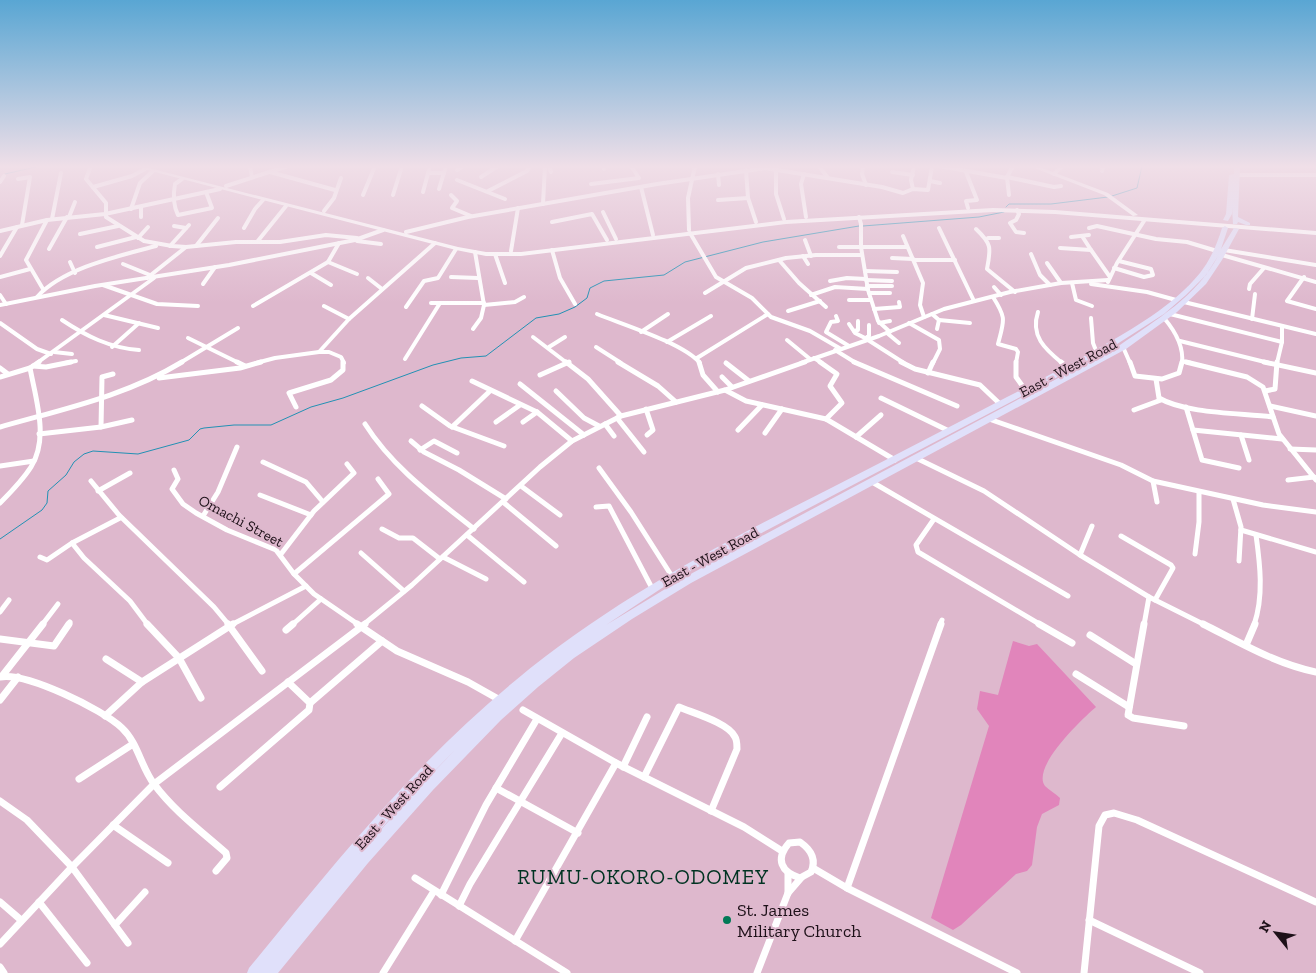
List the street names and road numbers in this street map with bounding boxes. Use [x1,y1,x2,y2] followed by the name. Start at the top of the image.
[1016,334,1121,401] street label: East - West Road
[195,491,287,551] street label: Omachi Street
[658,523,762,591] street label: East - West Road
[351,760,437,853] street label: East - West Road

